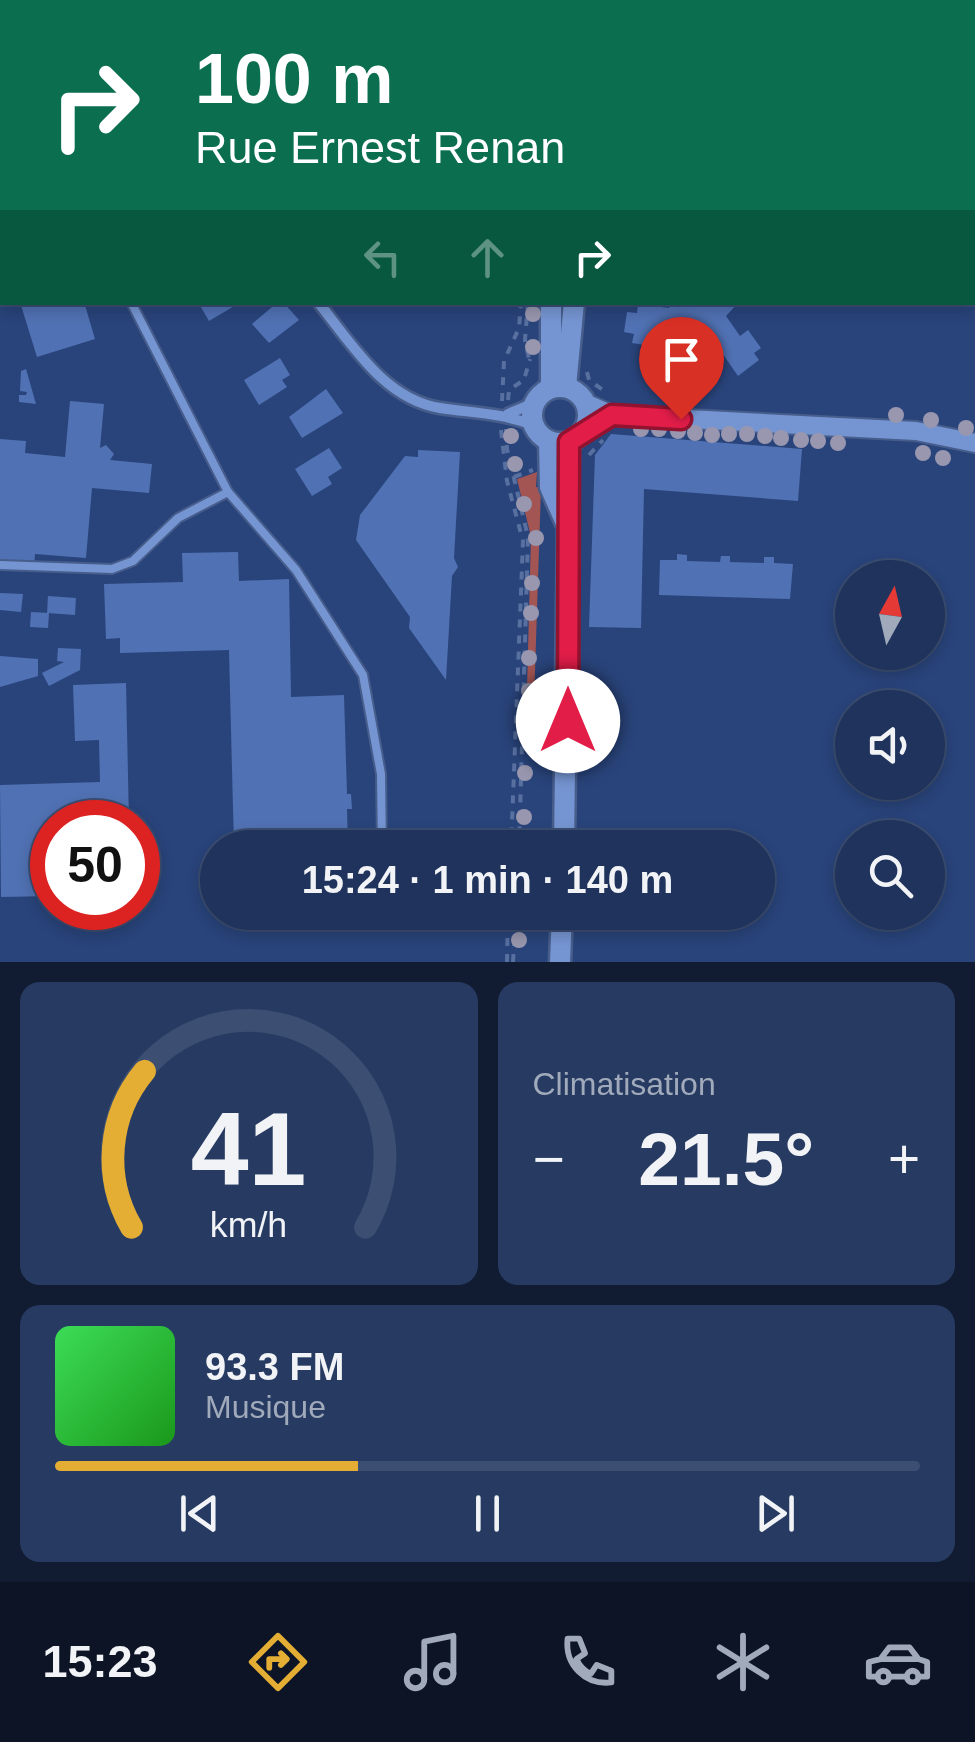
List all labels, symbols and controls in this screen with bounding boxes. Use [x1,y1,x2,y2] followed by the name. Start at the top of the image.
[30,40,160,170] icon: right
[195,40,393,118] text: 100 m
[195,122,565,173] text: Rue Ernest Renan
[355,230,410,285] icon: left
[460,230,515,285] icon: ahead
[565,230,620,285] icon: right
[639,317,724,420] pin
[654,332,709,387] icon: arrive
[835,560,945,670] north arrow
[835,560,945,930] map controls
[516,669,620,773] position arrow
[835,690,945,800] button: sound
[30,800,160,930] speed limit sign: 50
[835,820,945,930] button: search
[302,859,673,901] text: 15:24 · 1 min · 140 m
[533,1066,716,1102] text: Climatisation
[191,1091,307,1207] text: 41
[638,1117,814,1201] text: 21.5°
[533,1128,565,1190] text: −
[888,1128,920,1190] text: +
[210,1205,287,1245] text: km/h
[205,1346,344,1388] text: 93.3 FM
[205,1389,326,1425] text: Musique
[172,1486,227,1541] icon: previous
[460,1486,515,1541] icon: pause
[748,1486,803,1541] icon: next
[243,1627,313,1697] icon: directions
[398,1627,468,1697] icon: music
[553,1627,623,1697] icon: phone
[708,1627,778,1697] icon: climate
[863,1627,933,1697] icon: car
[42,1636,158,1687] text: 15:23

